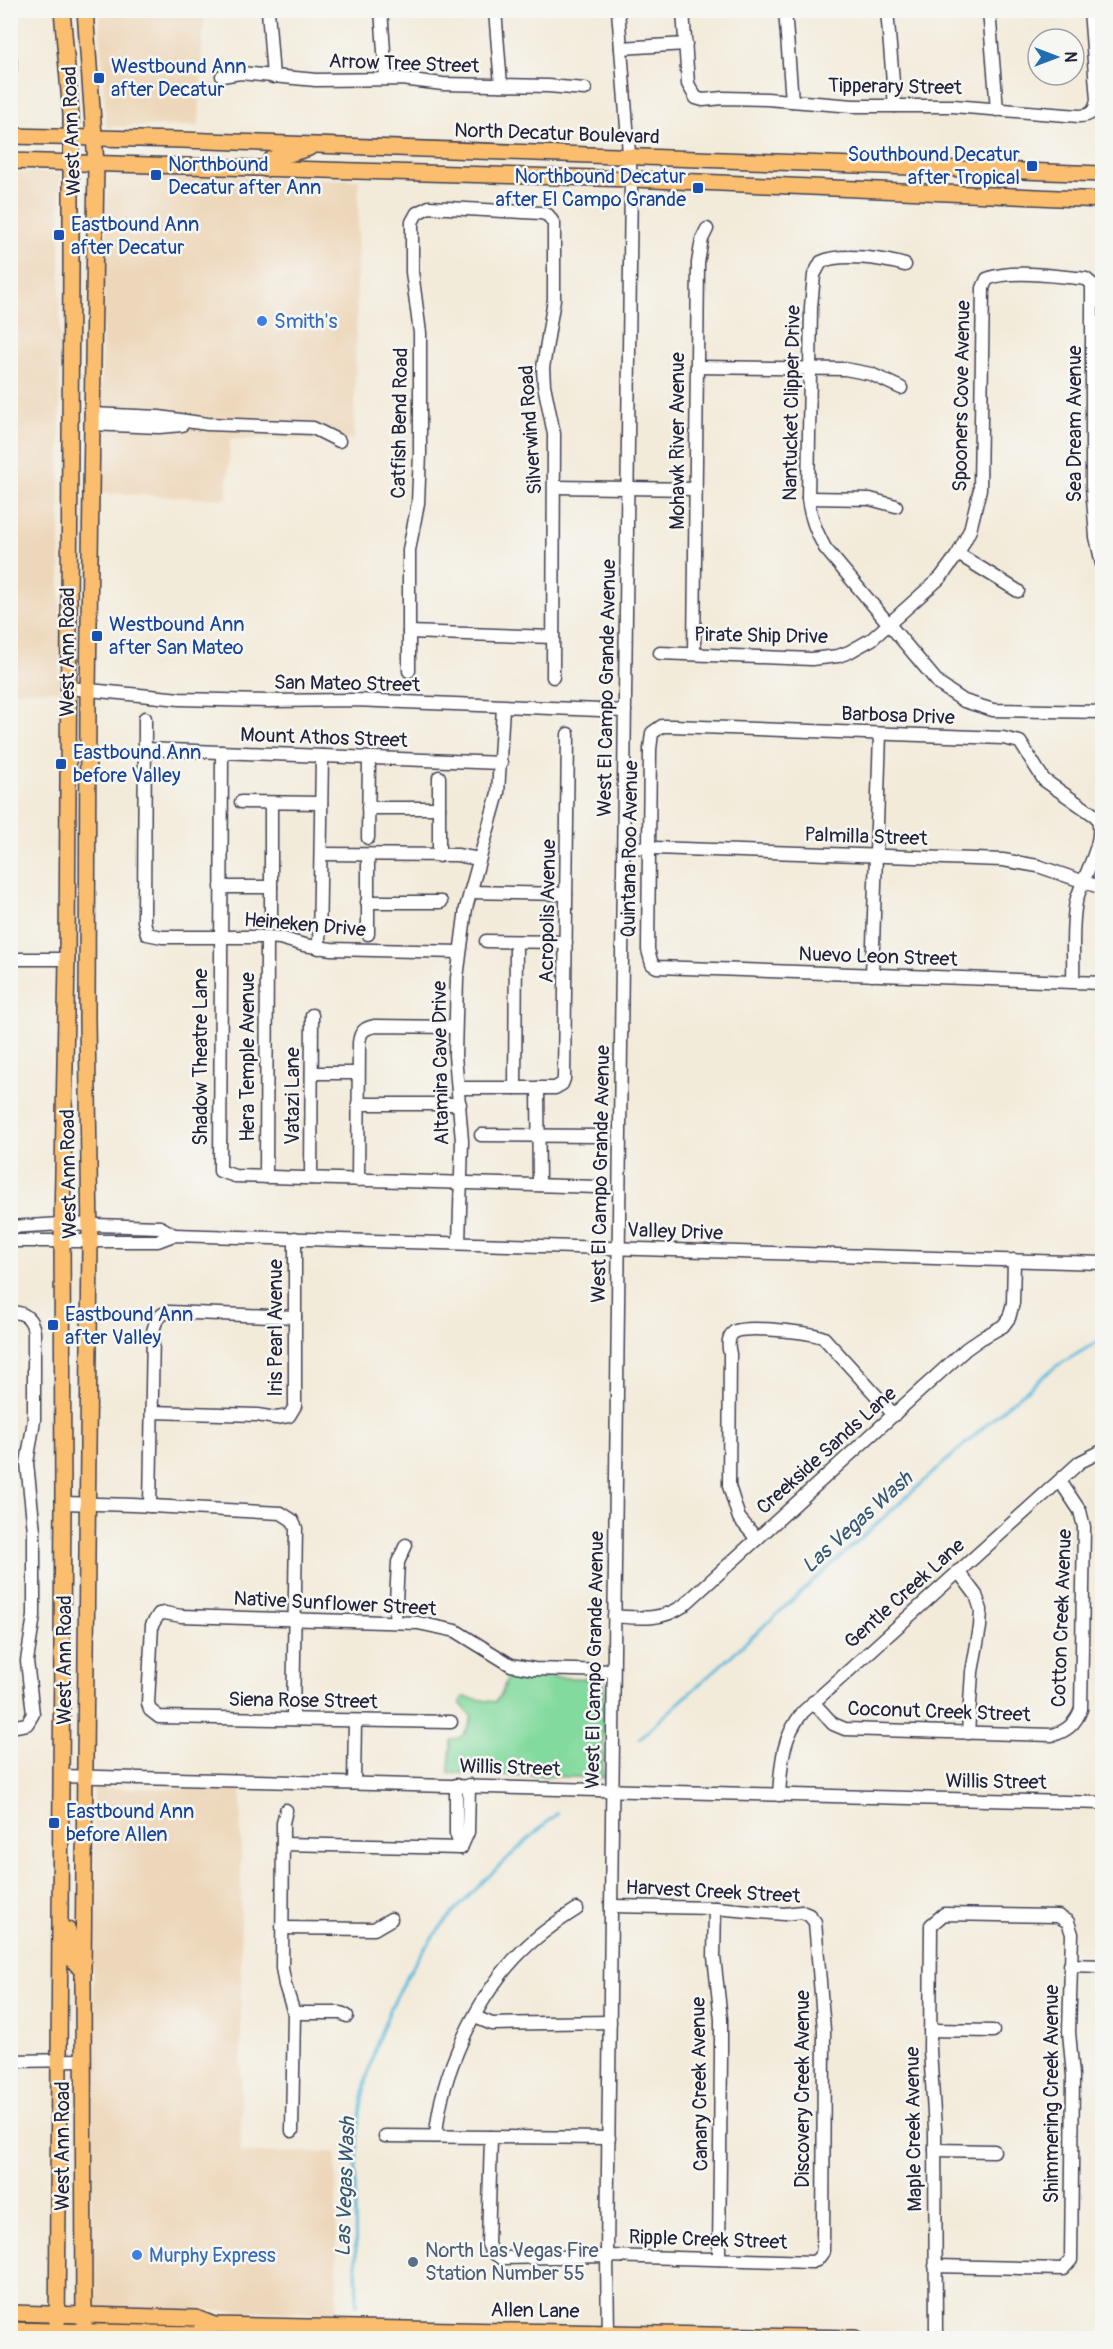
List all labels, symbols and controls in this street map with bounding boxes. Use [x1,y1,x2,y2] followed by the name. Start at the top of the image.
[1026,27,1086,87] north arrow
[328,48,481,79] street label: Arrow Tree Street
[1060,52,1080,63] text: N
[111,54,247,102] place label: Westbound Ann after Decatur
[57,66,86,196] street label: West Ann Road
[92,71,106,85] marker: Westbound Ann after Decatur
[828,73,963,100] street label: Tipperary Street
[454,117,660,150] street label: North Decatur Boulevard
[848,142,1020,190] place label: Southbound Decatur after Tropical
[168,152,321,200] place label: Northbound Decatur after Ann
[1025,159,1039,173] marker: Southbound Decatur after Tropical
[495,164,686,212] place label: Northbound Decatur after El Campo Grande
[149,168,163,182] marker: Northbound Decatur after Ann
[691,181,705,195] marker: Northbound Decatur after El Campo Grande
[71,212,199,260] place label: Eastbound Ann after Decatur
[52,228,66,242] marker: Eastbound Ann after Decatur
[947,300,976,492] street label: Spooners Cove Avenue
[777,305,806,501] street label: Nantucket Clipper Drive
[274,309,337,334] place label: Smith's
[255,314,269,328] marker: Smith's
[1062,345,1087,503] street label: Sea Dream Avenue
[386,347,413,499] street label: Catfish Bend Road
[665,352,690,530] street label: Mohawk River Avenue
[514,364,547,496] street label: Silverwind Road
[592,559,621,817] street label: West El Campo Grande Avenue
[55,587,80,717] street label: West Ann Road
[109,612,245,660] place label: Westbound Ann after San Mateo
[694,622,828,649] street label: Pirate Ship Drive
[90,629,104,643] marker: Westbound Ann after San Mateo
[274,670,421,697] street label: San Mateo Street
[841,701,955,730] street label: Barbosa Drive
[240,722,409,753] street label: Mount Athos Street
[73,740,201,788] place label: Eastbound Ann before Valley
[54,757,68,771] marker: Eastbound Ann before Valley
[615,760,644,938] street label: Quintana Roo Avenue
[804,822,929,851] street label: Palmilla Street
[534,839,561,983] street label: Acropolis Avenue
[243,907,367,942] street label: Heineken Drive
[798,941,959,972] street label: Nuevo Leon Street
[188,968,213,1146] street label: Shadow Theatre Lane
[235,972,260,1142] street label: Hera Temple Avenue
[427,980,454,1146] street label: Altamira Cave Drive
[586,1045,615,1303] street label: West El Campo Grande Avenue
[280,1047,305,1145] street label: Vatazi Lane
[55,1109,82,1239] street label: West Ann Road
[626,1217,724,1246] street label: Valley Drive
[263,1259,288,1397] street label: Iris Pearl Avenue
[65,1302,193,1350] place label: Eastbound Ann after Valley
[46,1318,60,1332] marker: Eastbound Ann after Valley
[751,1381,902,1520] street label: Creekside Sands Lane
[796,1465,919,1579] water label: Las Vegas Wash
[1046,1528,1077,1708] street label: Cotton Creek Avenue
[580,1531,609,1789] street label: West El Campo Grande Avenue
[839,1533,970,1654] street label: Gentle Creek Lane
[233,1586,438,1621] street label: Native Sunflower Street
[52,1595,77,1725] street label: West Ann Road
[228,1687,379,1714] street label: Siena Rose Street
[847,1696,1032,1727] street label: Coconut Creek Street
[459,1753,562,1782] street label: Willis Street
[945,1768,1048,1795] street label: Willis Street
[66,1799,194,1847] place label: Eastbound Ann before Allen
[47,1816,61,1830] marker: Eastbound Ann before Allen
[625,1874,802,1909] street label: Harvest Creek Street
[1039,1984,1064,2203] street label: Shimmering Creek Avenue
[790,1990,815,2188] street label: Discovery Creek Avenue
[685,1996,714,2172] street label: Canary Creek Avenue
[900,2046,927,2212] street label: Maple Creek Avenue
[50,2081,75,2211] street label: West Ann Road
[330,2116,361,2257] water label: Las Vegas Wash
[628,2224,789,2255] street label: Ripple Creek Street
[425,2238,599,2286] place label: North Las Vegas Fire Station Number 55
[149,2243,276,2268] place label: Murphy Express
[130,2248,144,2262] marker: Murphy Express
[406,2255,420,2269] marker: North Las Vegas Fire Station Number 55
[490,2297,580,2324] street label: Allen Lane

